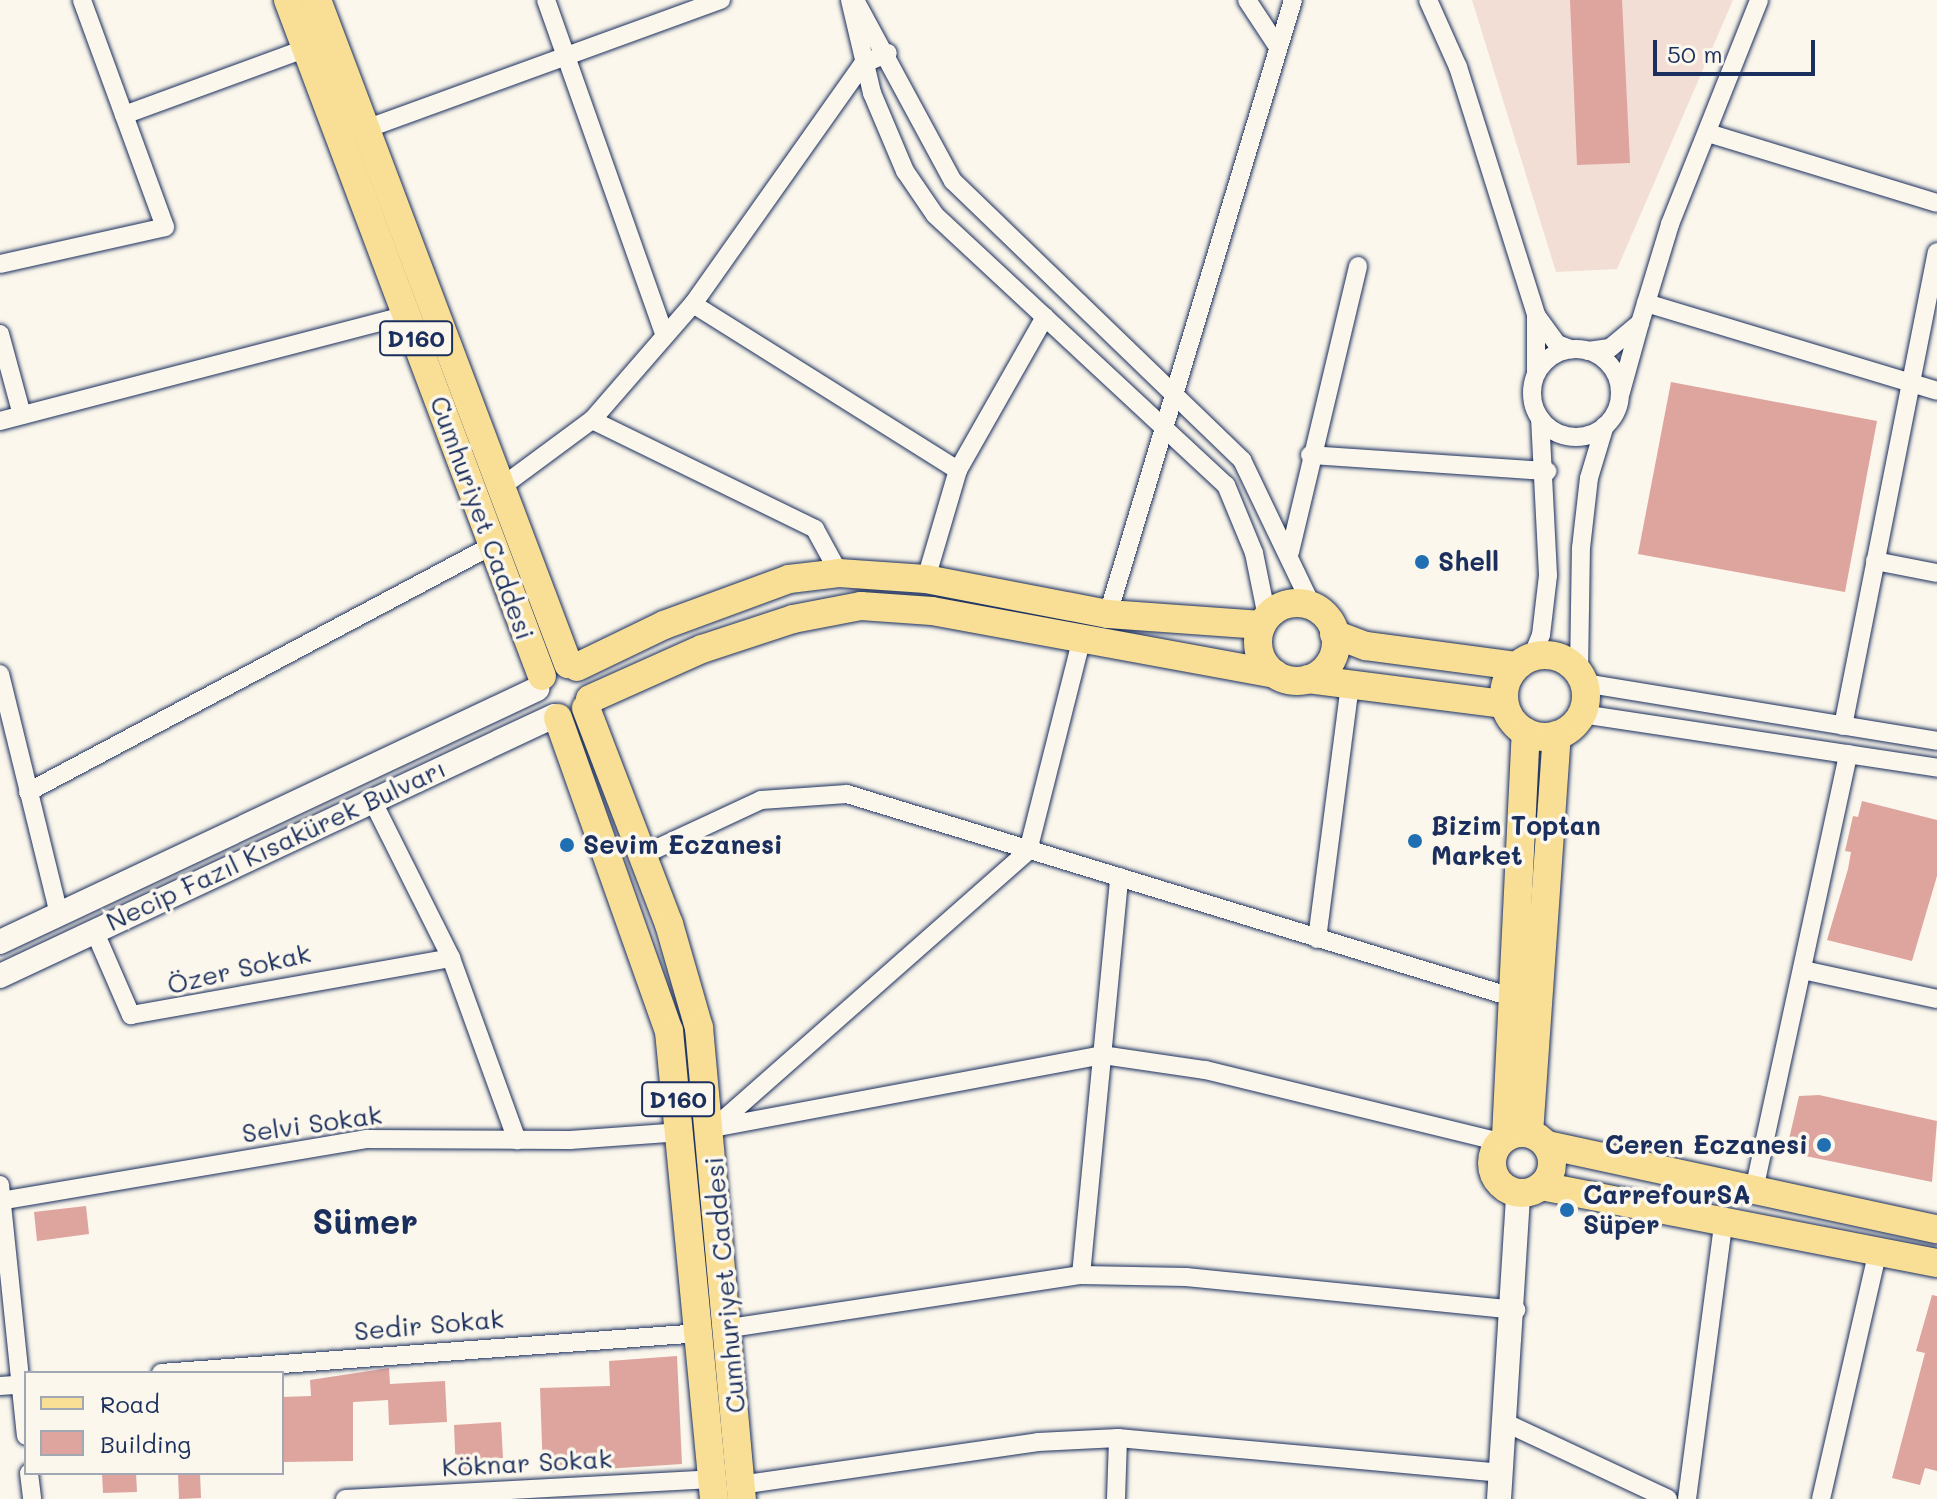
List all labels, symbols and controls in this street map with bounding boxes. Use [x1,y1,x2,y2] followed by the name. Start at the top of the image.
[1657,24,1819,74] scale bar
[1667,38,1723,69] text: 50 m
[378,318,454,358] road number: D160
[423,392,541,644] street label: Cumhuriyet Caddesi
[1438,546,1499,578] place label: Shell
[1413,553,1431,571] marker: Shell
[101,752,451,938] street label: Necip Fazıl Kısakürek Bulvarı
[1431,810,1601,872] place label: Bizim Toptan Market
[583,829,783,861] place label: Sevim Eczanesi
[1406,832,1424,850] marker: Bizim Toptan Market
[558,836,576,854] marker: Sevim Eczanesi
[164,937,314,1001] street label: Özer Sokak
[640,1079,716,1119] road number: D160
[240,1099,384,1149] street label: Selvi Sokak
[1605,1129,1808,1161] place label: Ceren Eczanesi
[1815,1136,1833,1154] marker: Ceren Eczanesi
[698,1156,752,1414] street label: Cumhuriyet Caddesi
[1583,1179,1751,1240] place label: CarrefourSA Süper
[312,1201,418,1241] district label: Sümer
[1558,1201,1576,1219] marker: CarrefourSA Süper
[353,1303,505,1347] street label: Sedir Sokak
[24,1371,284,1475] legend
[100,1388,160,1419] text: Road
[100,1428,191,1459] text: Building
[441,1443,613,1483] street label: Köknar Sokak

